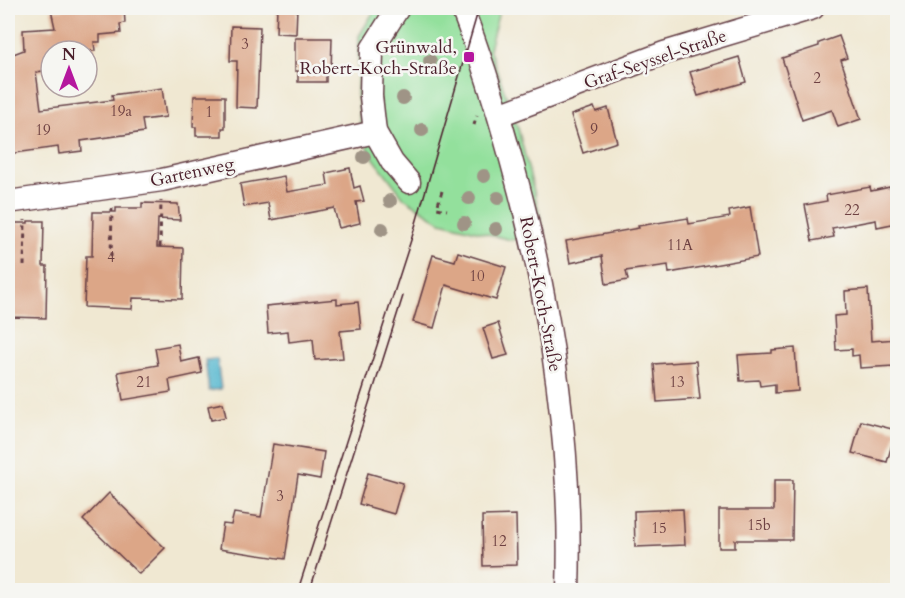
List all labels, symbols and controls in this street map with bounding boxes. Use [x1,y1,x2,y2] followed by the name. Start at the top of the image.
[580,23,730,96] street label: Graf-Seyssel-Straße
[241,34,249,54] house number: 3
[300,35,457,81] place label: Grünwald, Robert-Koch-Straße
[39,39,99,99] north arrow
[62,44,76,66] text: N
[462,50,476,64] marker: Grünwald, Robert-Koch-Straße
[813,68,821,88] house number: 2
[110,101,132,121] house number: 19a
[205,102,213,122] house number: 1
[590,119,598,139] house number: 9
[35,120,51,140] house number: 19
[148,151,237,194] street label: Gartenweg
[844,200,860,220] house number: 22
[513,214,568,374] street label: Robert-Koch-Straße
[667,235,693,255] house number: 11A
[107,247,115,267] house number: 4
[469,266,485,286] house number: 10
[136,372,152,392] house number: 21
[669,372,685,392] house number: 13
[276,486,284,506] house number: 3
[747,515,771,535] house number: 15b
[651,518,667,538] house number: 15
[491,531,507,551] house number: 12

